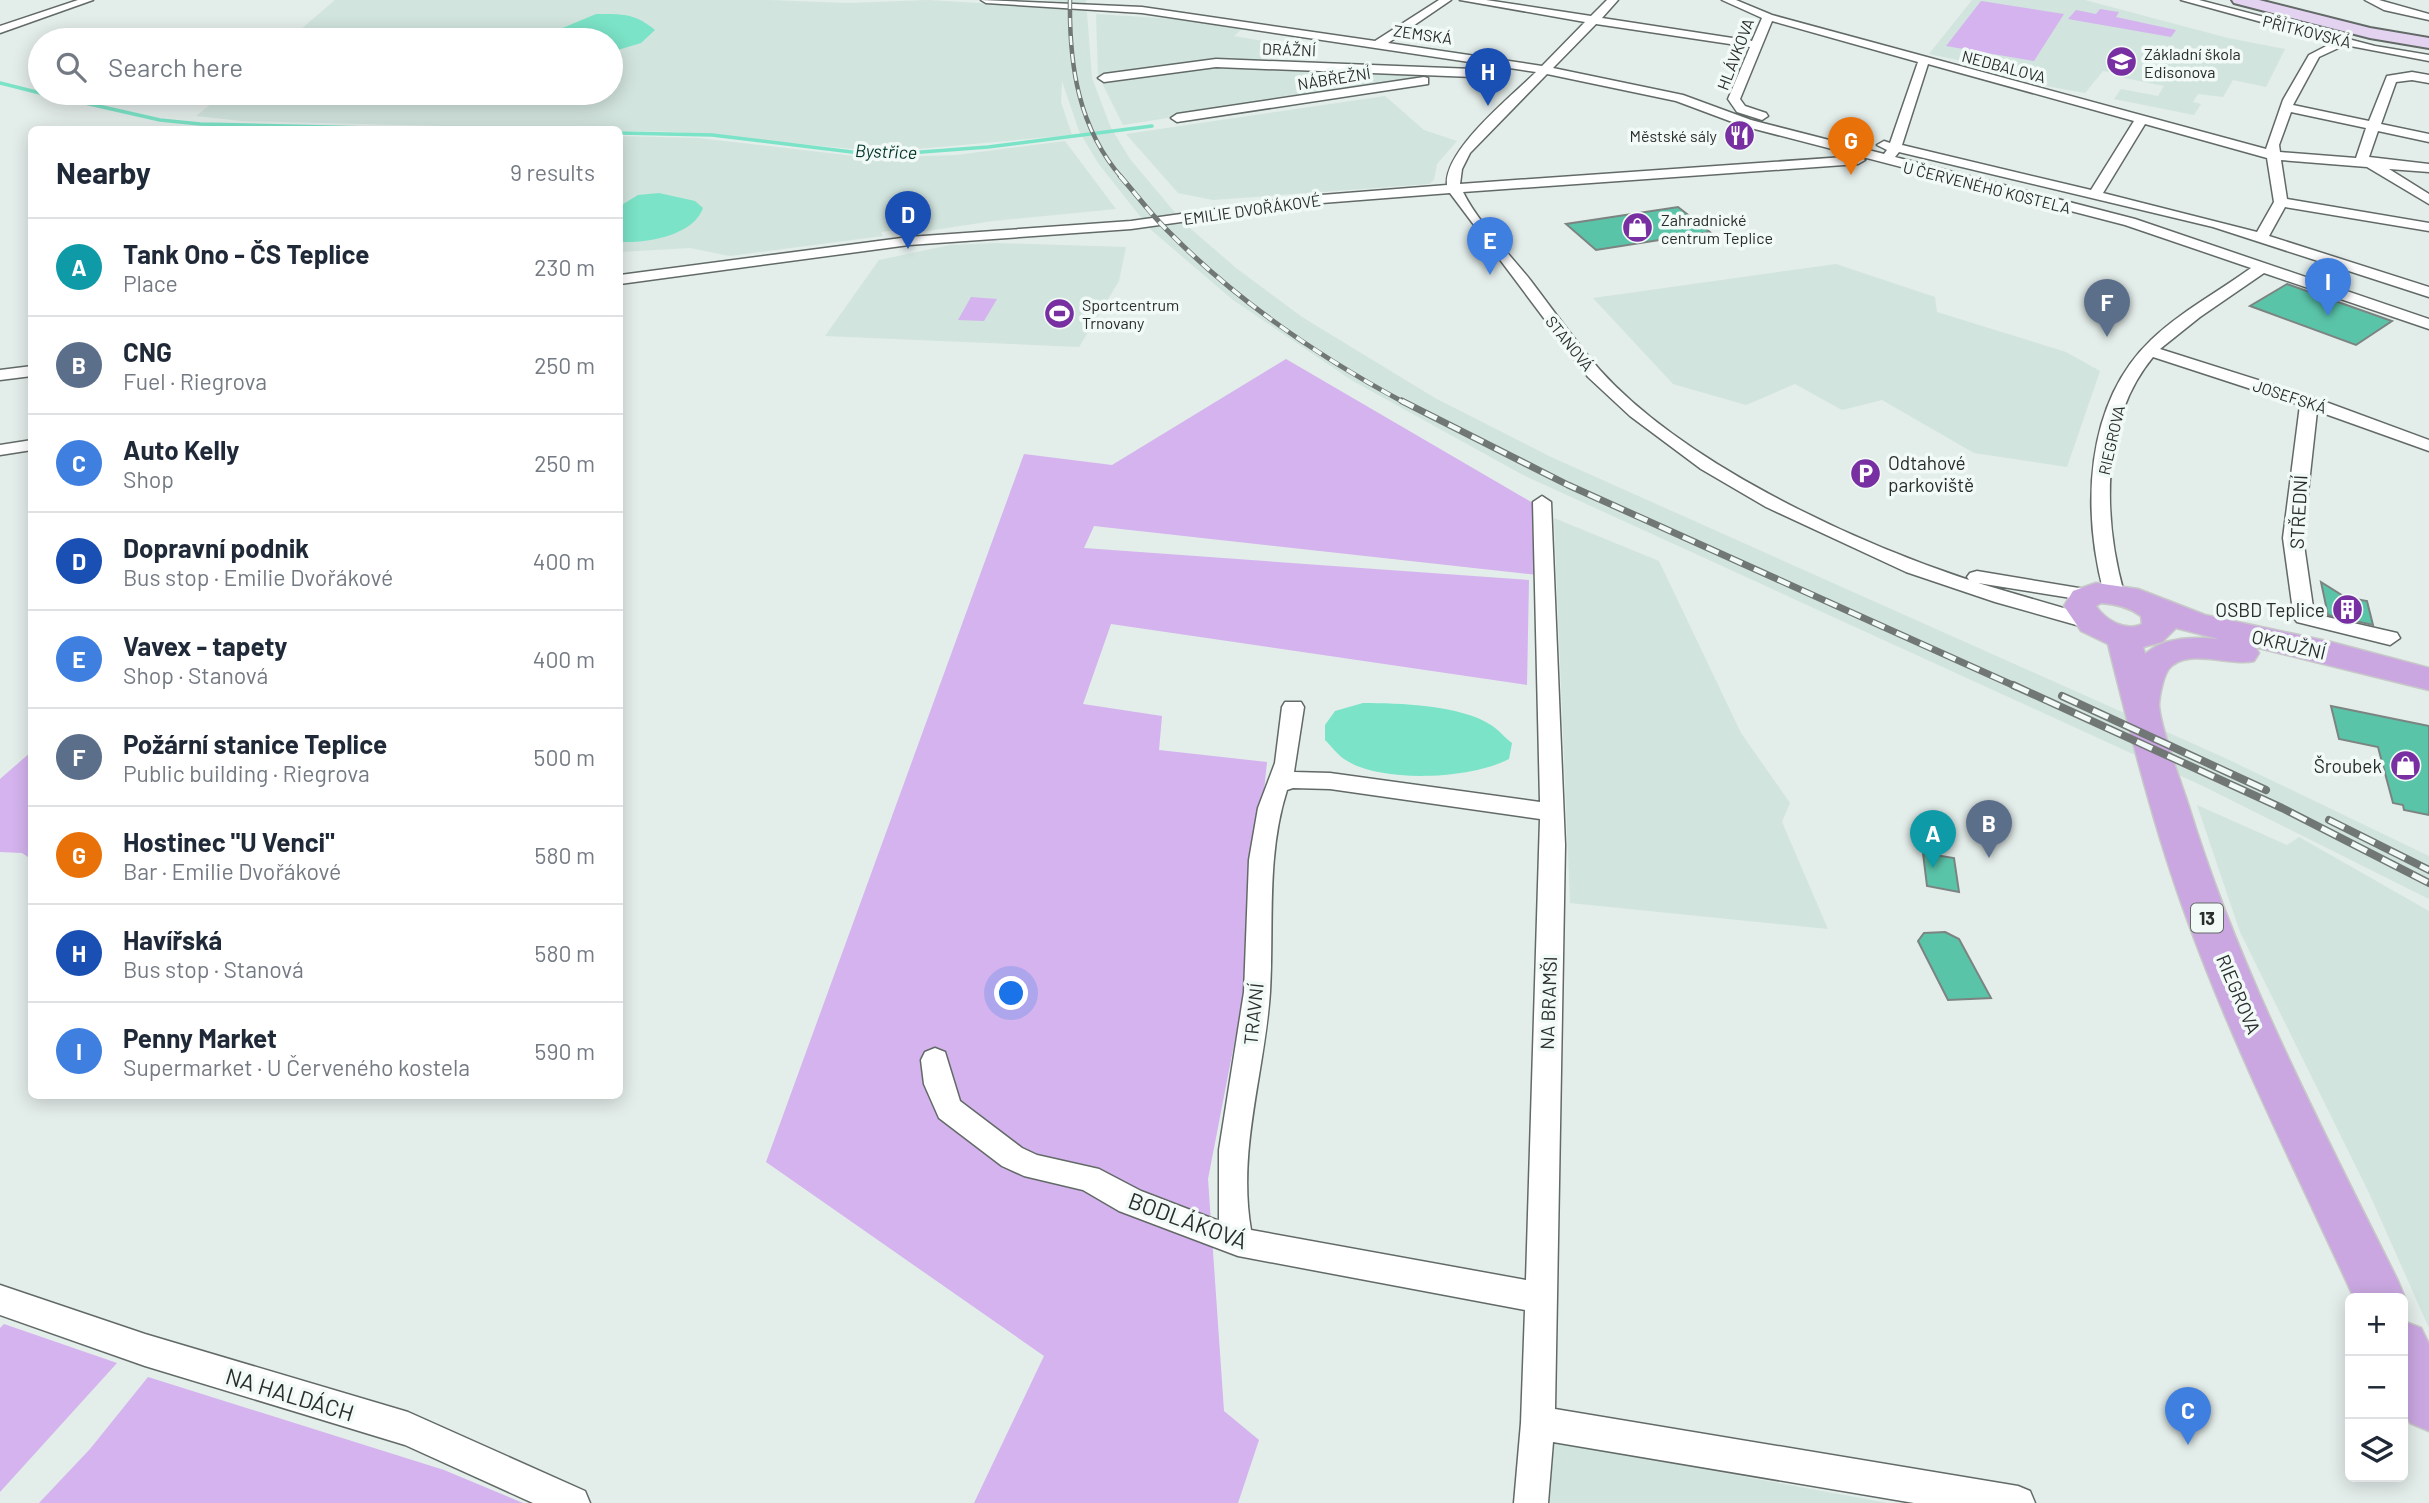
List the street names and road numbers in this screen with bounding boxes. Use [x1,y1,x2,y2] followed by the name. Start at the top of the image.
[2261,11,2353,51] street label: PŘÍTKOVSKÁ
[1713,15,1757,93] street label: HLÁVKOVA
[1392,20,1454,48] street label: ZEMSKÁ
[1262,39,1316,59] street label: DRÁŽNÍ
[1960,46,2048,86] street label: NEDBALOVA
[1296,63,1372,93] street label: NÁBŘEŽNÍ
[1901,157,2073,217] street label: U ČERVENÉHO KOSTELA
[1182,190,1322,228] street label: EMILIE DVOŘÁKOVÉ
[1542,312,1598,375] street label: STANOVÁ
[2251,375,2330,417] street label: JOSEFSKÁ
[2094,403,2128,477] street label: RIEGROVA
[2285,474,2311,550] street label: STŘEDNÍ
[2250,624,2328,664] street label: OKRUŽNÍ
[2191,903,2223,932] road number: 13
[2212,951,2266,1037] street label: RIEGROVA
[1535,956,1561,1050] street label: NA BRAMŠI
[1238,982,1268,1046] street label: TRAVNÍ
[1125,1186,1251,1254] street label: BODLÁKOVÁ
[222,1361,358,1427] street label: NA HALDÁCH

